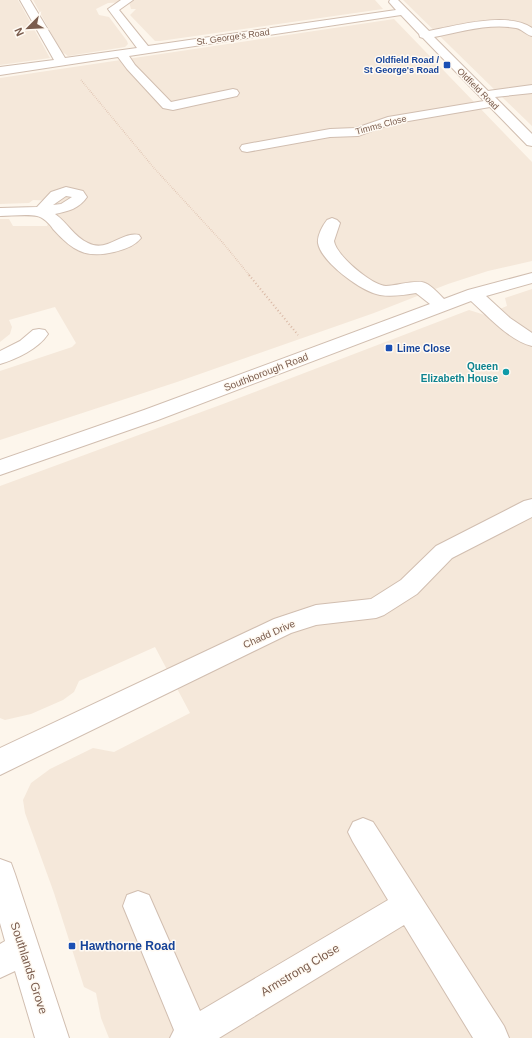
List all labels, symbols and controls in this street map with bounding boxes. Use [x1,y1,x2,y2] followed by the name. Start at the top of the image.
[8,8,48,48] north arrow
[12,26,26,38] text: N
[196,27,270,47] street label: St. George's Road
[364,55,439,75] place label: Oldfield Road / St George's Road
[442,60,452,70] marker: Oldfield Road / St George's Road
[455,66,501,112] street label: Oldfield Road
[355,113,407,137] street label: Timms Close
[384,343,394,353] marker: Lime Close
[397,343,451,354] place label: Lime Close
[222,351,310,393] street label: Southborough Road
[421,361,498,384] place label: Queen Elizabeth House
[501,367,511,377] marker: Queen Elizabeth House
[241,617,297,650] street label: Chadd Drive
[8,920,51,1016] street label: Southlands Grove
[80,939,175,953] place label: Hawthorne Road
[67,941,77,951] marker: Hawthorne Road
[258,941,342,999] street label: Armstrong Close

